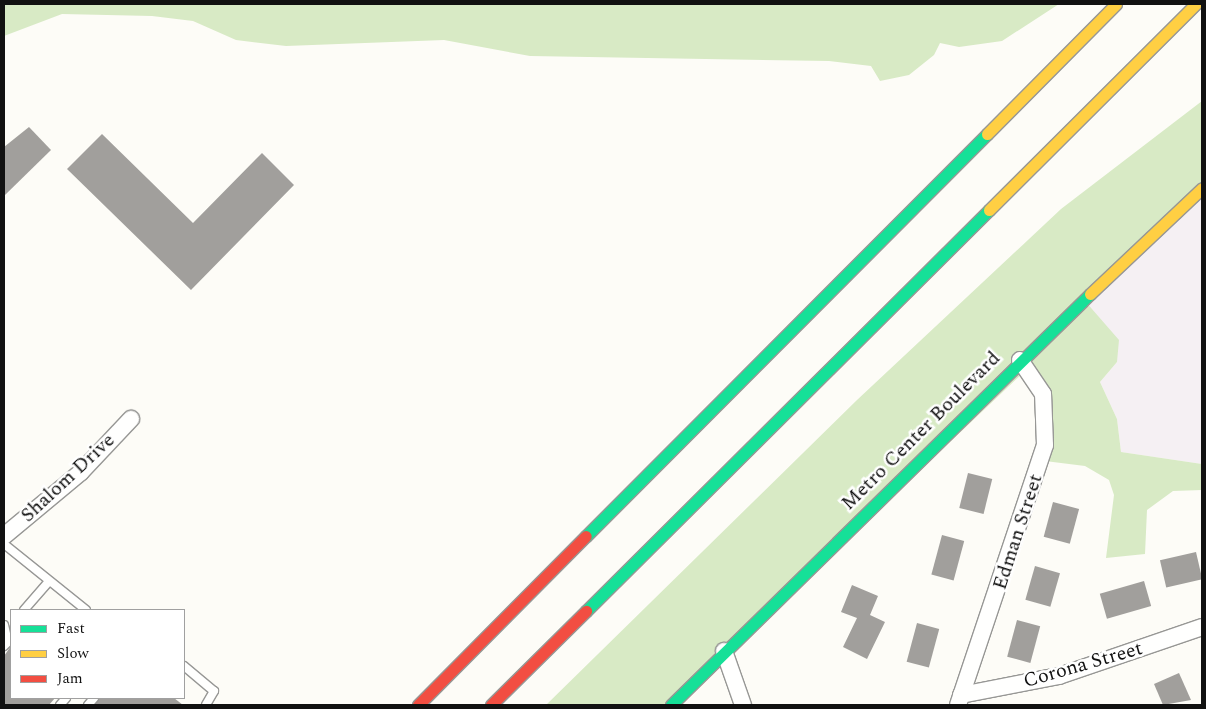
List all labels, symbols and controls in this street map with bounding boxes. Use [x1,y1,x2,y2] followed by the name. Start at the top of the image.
[837,347,1005,515] street label: Metro Center Boulevard
[16,428,120,528] street label: Shalom Drive
[988,471,1048,593] street label: Edman Street
[10,609,185,699] legend
[57,617,85,640] text: Fast
[1021,637,1145,693] street label: Corona Street
[57,642,89,665] text: Slow
[57,667,83,690] text: Jam

